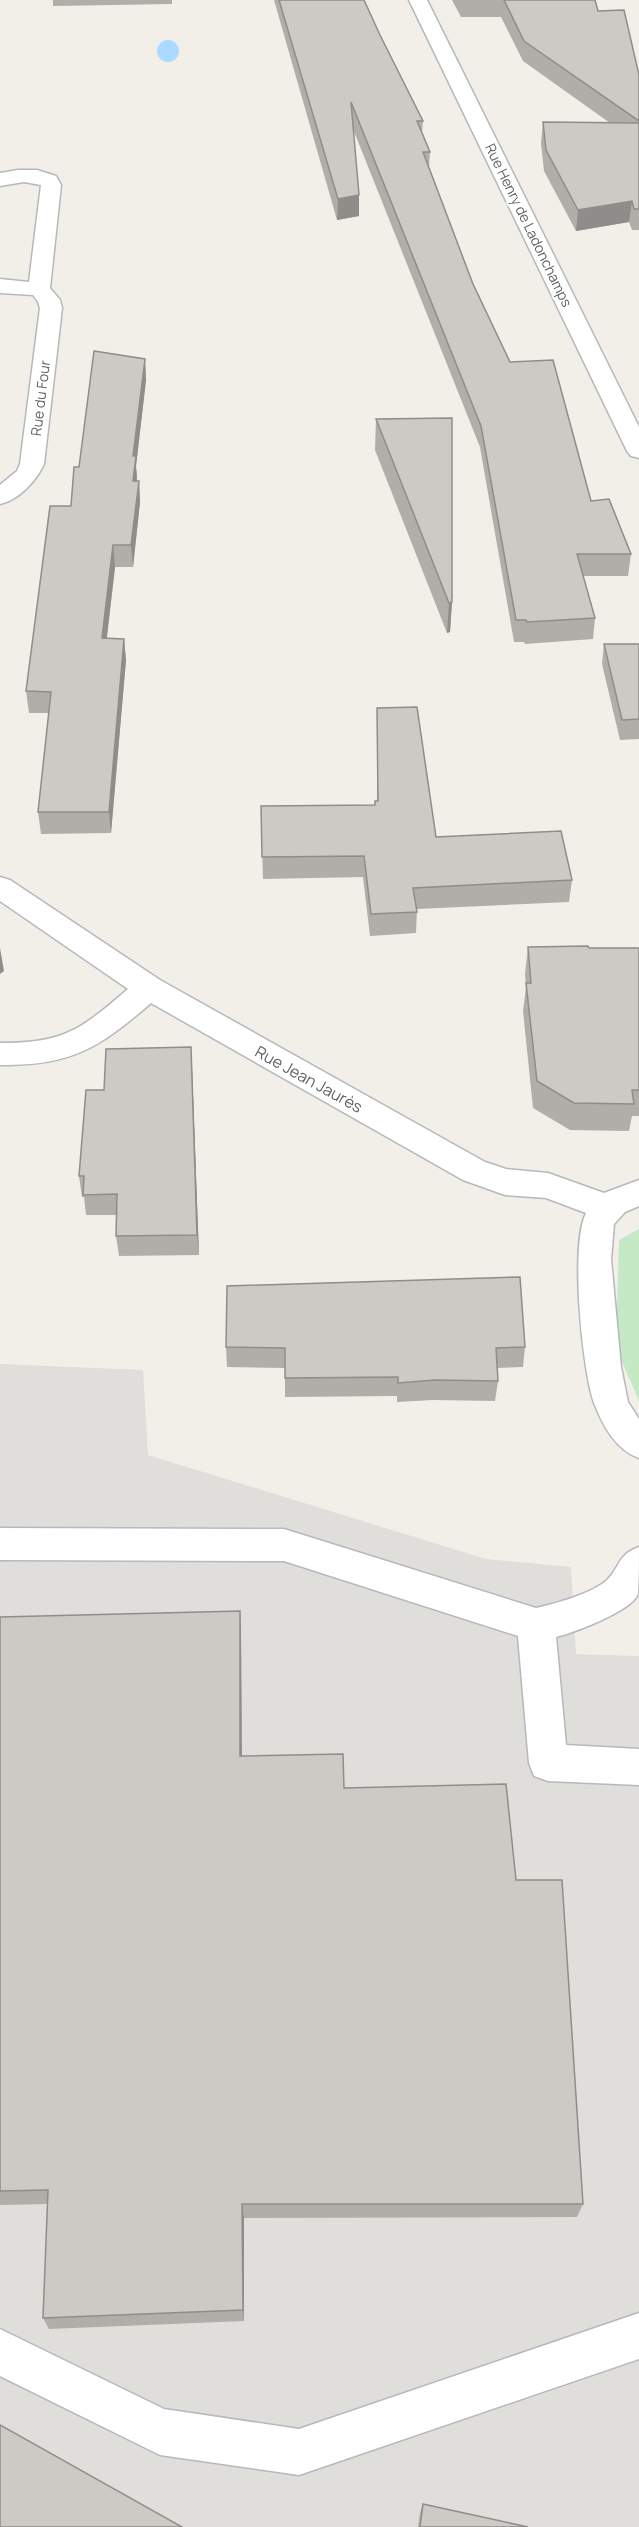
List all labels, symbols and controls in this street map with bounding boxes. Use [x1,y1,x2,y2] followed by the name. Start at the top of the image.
[481,140,577,310] street label: Rue Henry de Ladonchamps
[26,359,54,437] street label: Rue du Four
[251,1040,367,1118] street label: Rue Jean Jaurès

